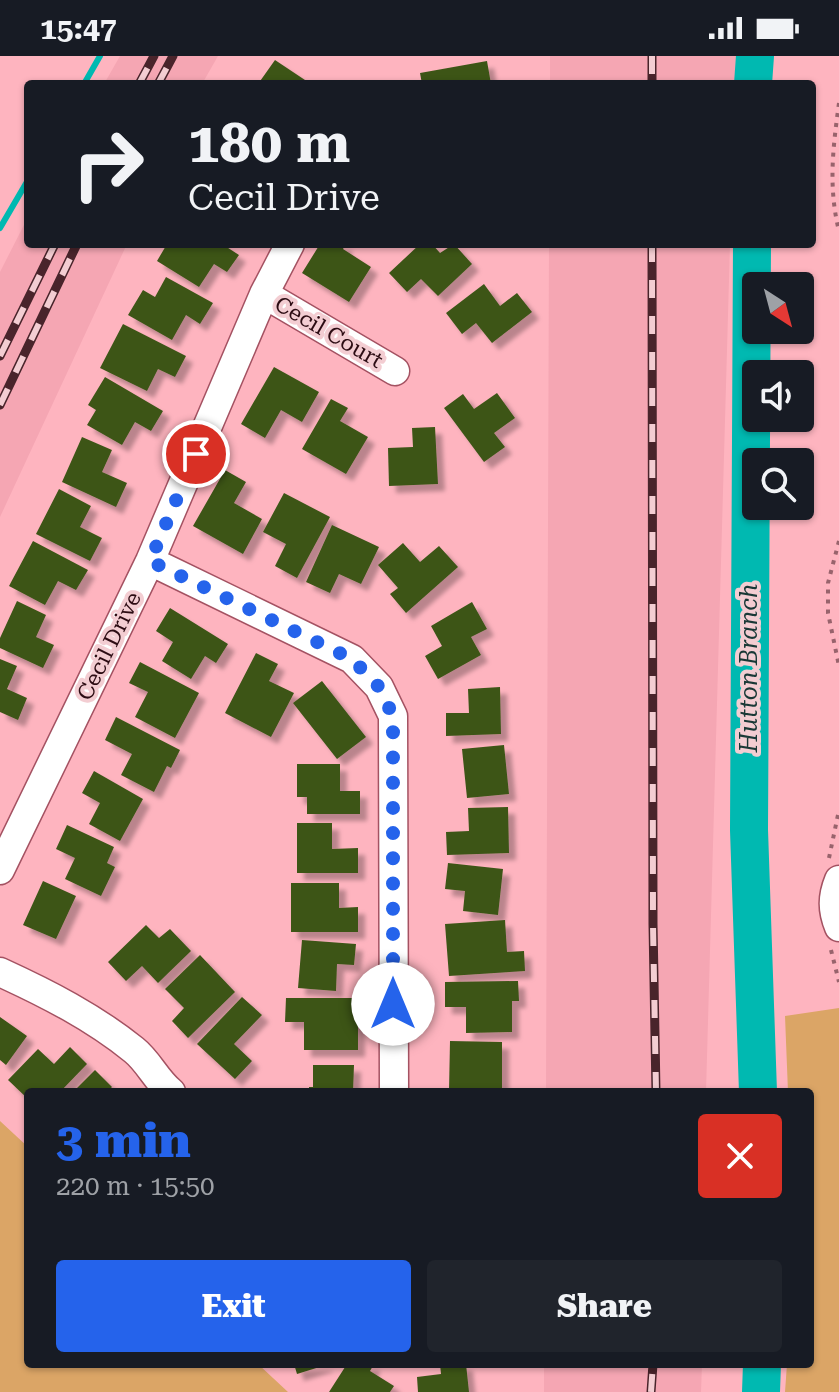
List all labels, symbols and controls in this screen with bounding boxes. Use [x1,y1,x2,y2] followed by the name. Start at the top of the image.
[40,11,117,46] text: 15:47
[188,110,350,176] text: 180 m
[56,112,160,216] icon: right
[188,177,380,219] text: Cecil Drive
[742,272,814,344] north arrow
[742,272,814,520] map controls
[271,291,387,373] street label: Cecil Court
[742,360,814,432] button: sound
[162,420,230,488] pin
[174,432,218,476] icon: arrive
[742,448,814,520] button: search
[735,584,763,753] water label: Hutton Branch
[72,588,146,704] street label: Cecil Drive
[351,962,435,1046] position arrow
[56,1113,191,1169] text: 3 min
[698,1114,782,1198] button: close
[56,1171,215,1201] text: 220 m · 15:50
[56,1260,411,1352] button: Exit
[427,1260,782,1352] button: Share

